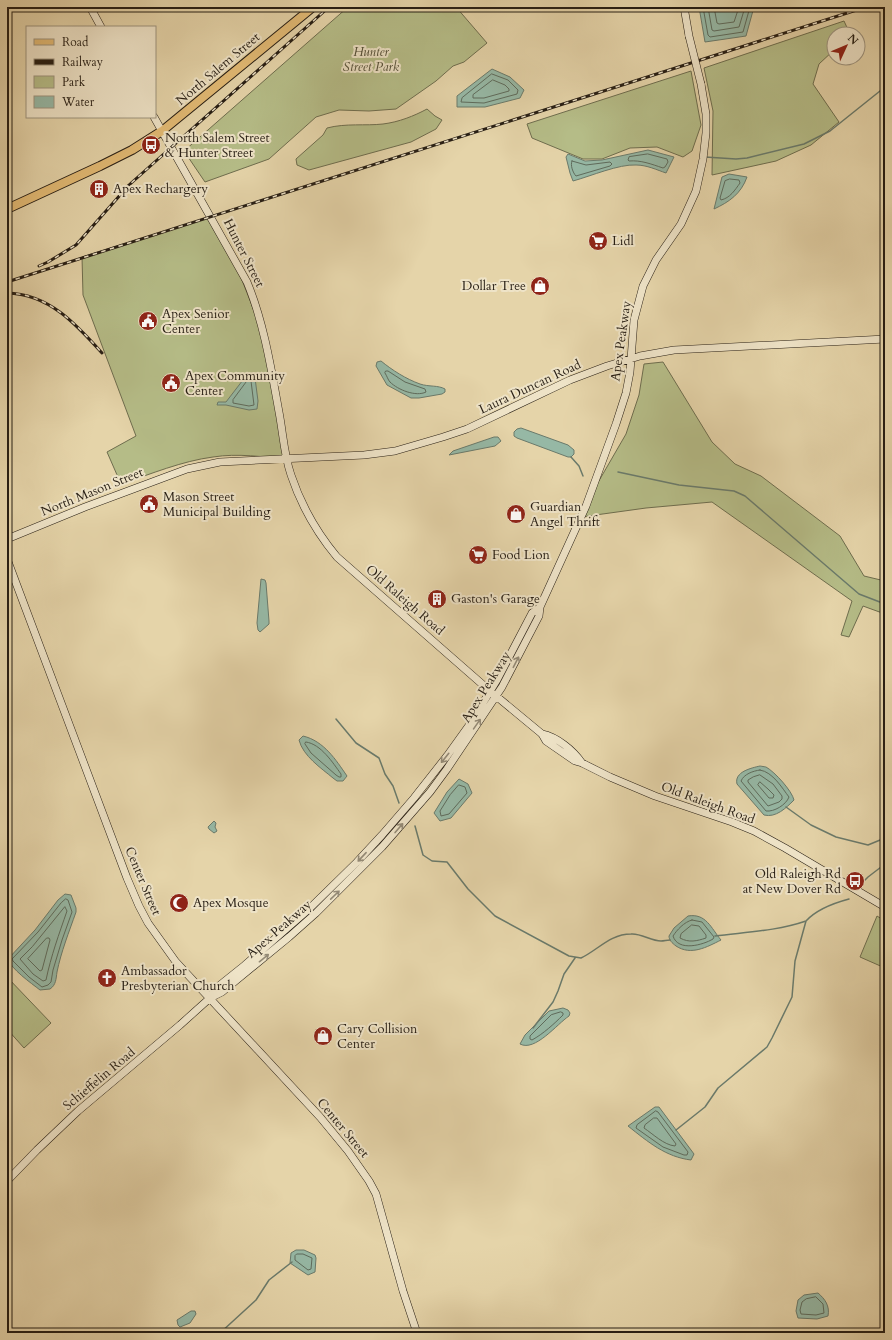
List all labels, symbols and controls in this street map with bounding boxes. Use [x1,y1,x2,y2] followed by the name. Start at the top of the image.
[26,26,156,118] legend
[826,26,866,66] north arrow
[172,28,264,110] street label: North Salem Street
[844,31,862,48] text: N
[62,34,89,50] text: Road
[343,43,400,76] park label: Hunter Street Park
[62,54,104,70] text: Railway
[62,74,86,90] text: Park
[61,94,95,110] text: Water
[165,129,270,162] place label: North Salem Street & Hunter Street
[140,134,162,156] bus stop icon: North Salem Street & Hunter Street
[88,178,110,200] building icon: Apex Rechargery
[113,180,208,198] place label: Apex Rechargery
[219,216,269,290] street label: Hunter Street
[587,230,609,252] supermarket icon: Lidl
[612,232,634,250] place label: Lidl
[529,275,551,297] shop icon: Dollar Tree
[462,277,526,295] place label: Dollar Tree
[606,299,636,382] street label: Apex Peakway
[162,305,230,338] place label: Apex Senior Center
[137,310,159,332] public building icon: Apex Senior Center
[476,355,584,419] street label: Laura Duncan Road
[185,367,285,400] place label: Apex Community Center
[160,372,182,394] public building icon: Apex Community Center
[38,463,146,521] street label: North Mason Street
[163,488,271,521] place label: Mason Street Municipal Building
[138,493,160,515] public building icon: Mason Street Municipal Building
[530,498,600,531] place label: Guardian Angel Thrift
[505,503,527,525] shop icon: Guardian Angel Thrift
[467,544,489,566] supermarket icon: Food Lion
[492,546,550,564] place label: Food Lion
[362,561,448,639] street label: Old Raleigh Road
[426,588,448,610] building icon: Gaston's Garage
[451,590,540,608] place label: Gaston's Garage
[457,648,515,726] street label: Apex Peakway
[513,656,520,668] one-way arrow
[473,719,481,730] one-way arrow
[441,752,449,763] one-way arrow
[658,778,758,828] street label: Old Raleigh Road
[394,824,403,834] one-way arrow
[120,844,166,918] street label: Center Street
[357,852,366,863] one-way arrow
[743,865,841,898] place label: Old Raleigh Rd at New Dover Rd
[844,870,866,892] bus stop icon: Old Raleigh Rd at New Dover Rd
[330,890,340,900] one-way arrow
[168,892,190,914] mosque icon: Apex Mosque
[193,894,269,912] place label: Apex Mosque
[242,896,316,962] street label: Apex Peakway
[259,954,269,963] one-way arrow
[121,962,234,995] place label: Ambassador Presbyterian Church
[96,967,118,989] church icon: Ambassador Presbyterian Church
[337,1020,418,1053] place label: Cary Collision Center
[312,1025,334,1047] shop icon: Cary Collision Center
[59,1043,139,1115] street label: Schieffelin Road
[313,1094,373,1162] street label: Center Street

